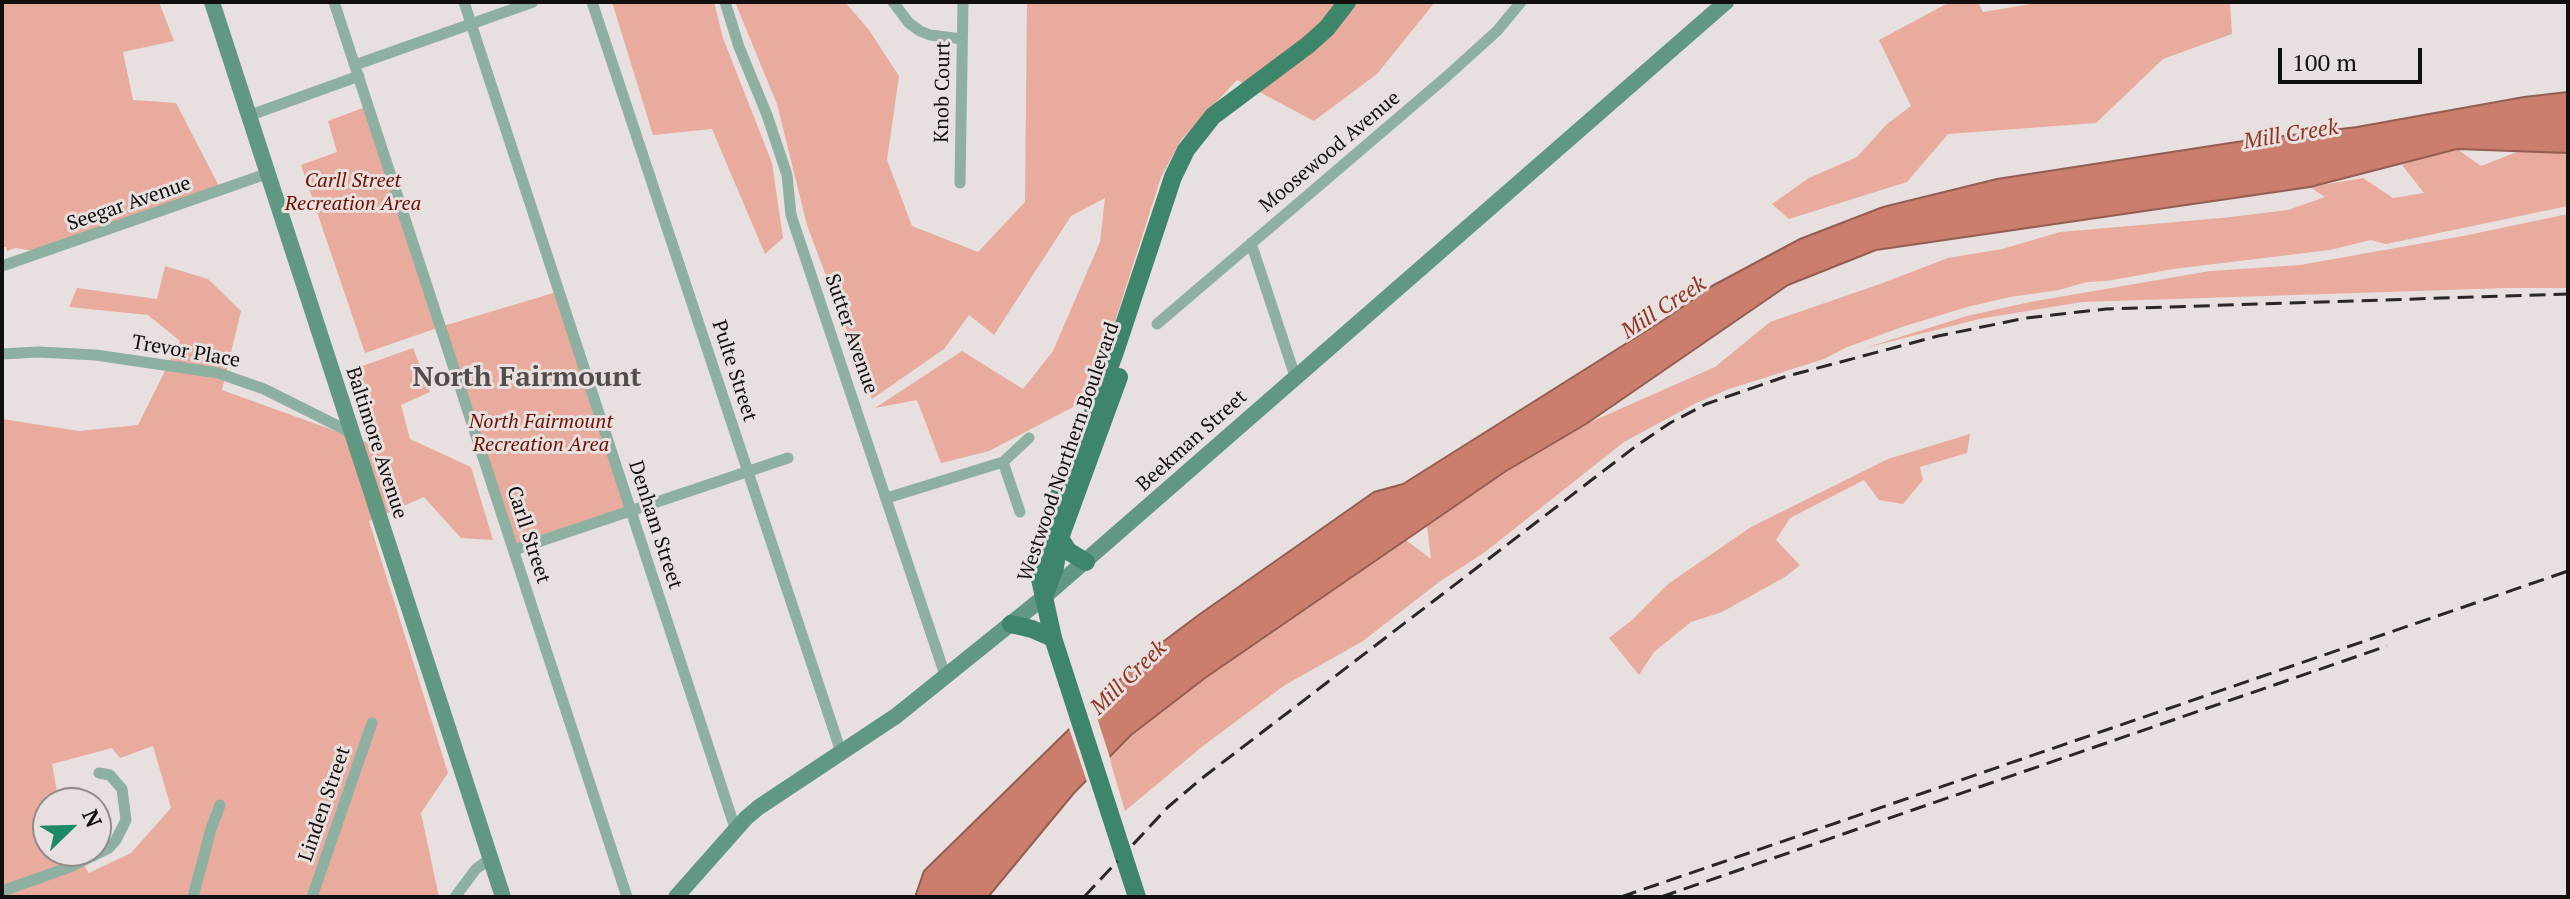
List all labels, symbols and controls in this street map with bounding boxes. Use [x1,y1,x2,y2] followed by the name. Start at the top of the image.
[2282,32,2426,82] scale bar
[930,41,956,143] street label: Knob Court
[2292,46,2357,78] text: 100 m
[1255,86,1405,218] street label: Moosewood Avenue
[2242,114,2340,156] water label: Mill Creek
[285,169,421,216] park label: Carll Street Recreation Area
[64,172,194,236] street label: Seegar Avenue
[819,271,883,397] street label: Sutter Avenue
[1617,271,1711,345] water label: Mill Creek
[706,317,762,425] street label: Pulte Street
[1013,319,1125,585] street label: Westwood Northern Boulevard
[130,331,242,373] street label: Trevor Place
[413,361,641,395] district label: North Fairmount
[340,364,412,522] street label: Baltimore Avenue
[1132,385,1252,497] street label: Beekman Street
[469,410,613,457] park label: North Fairmount Recreation Area
[623,458,687,592] street label: Denham Street
[501,483,555,587] street label: Carll Street
[1085,635,1173,721] water label: Mill Creek
[294,743,356,865] street label: Linden Street
[32,787,112,867] north arrow
[76,805,109,832] text: N

